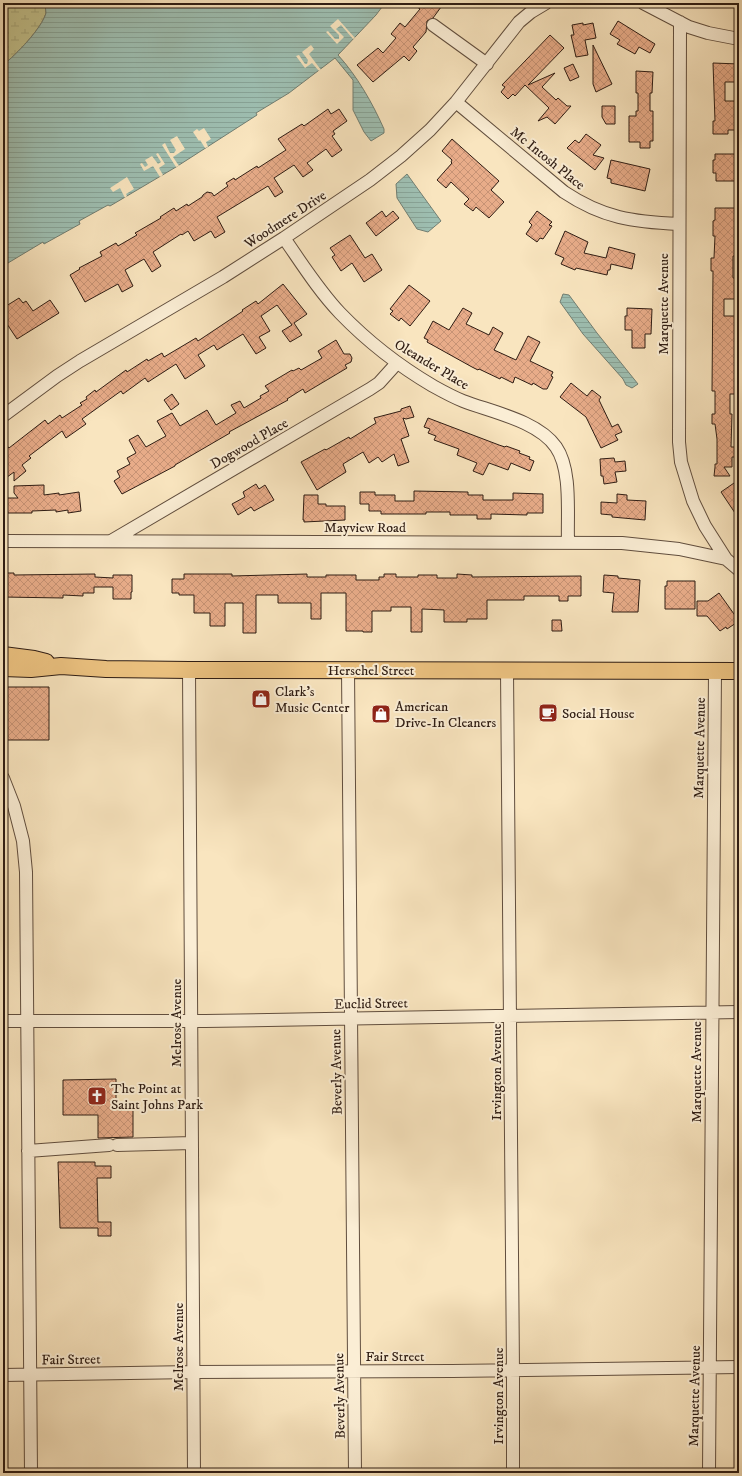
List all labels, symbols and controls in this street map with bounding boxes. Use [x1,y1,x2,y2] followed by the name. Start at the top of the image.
[506,123,589,195] street label: Mc Intosh Place
[240,187,330,254] street label: Woodmere Drive
[655,253,673,355] street label: Marquette Avenue
[391,336,472,394] street label: Oleander Place
[207,414,292,473] street label: Dogwood Place
[324,519,406,537] street label: Mayview Road
[328,662,415,680] street label: Herschel Street
[275,683,350,717] place label: Clark's Music Center
[250,688,272,710] shop icon: Clark's Music Center
[690,697,710,799] street label: Marquette Avenue
[395,698,496,732] place label: American Drive-In Cleaners
[537,702,559,724] cafe icon: Social House
[370,703,392,725] shop icon: American Drive-In Cleaners
[562,705,635,723] place label: Social House
[168,979,186,1067] street label: Melrose Avenue
[334,994,408,1014] street label: Euclid Street
[688,1021,706,1123] street label: Marquette Avenue
[488,1023,506,1121] street label: Irvington Avenue
[327,1029,347,1115] street label: Beverly Avenue
[111,1080,203,1114] place label: The Point at Saint Johns Park
[86,1085,108,1107] church icon: The Point at Saint Johns Park
[170,1303,188,1391] street label: Melrose Avenue
[685,1345,705,1447] street label: Marquette Avenue
[490,1347,508,1445] street label: Irvington Avenue
[365,1348,425,1366] street label: Fair Street
[41,1350,101,1370] street label: Fair Street
[330,1353,350,1439] street label: Beverly Avenue

